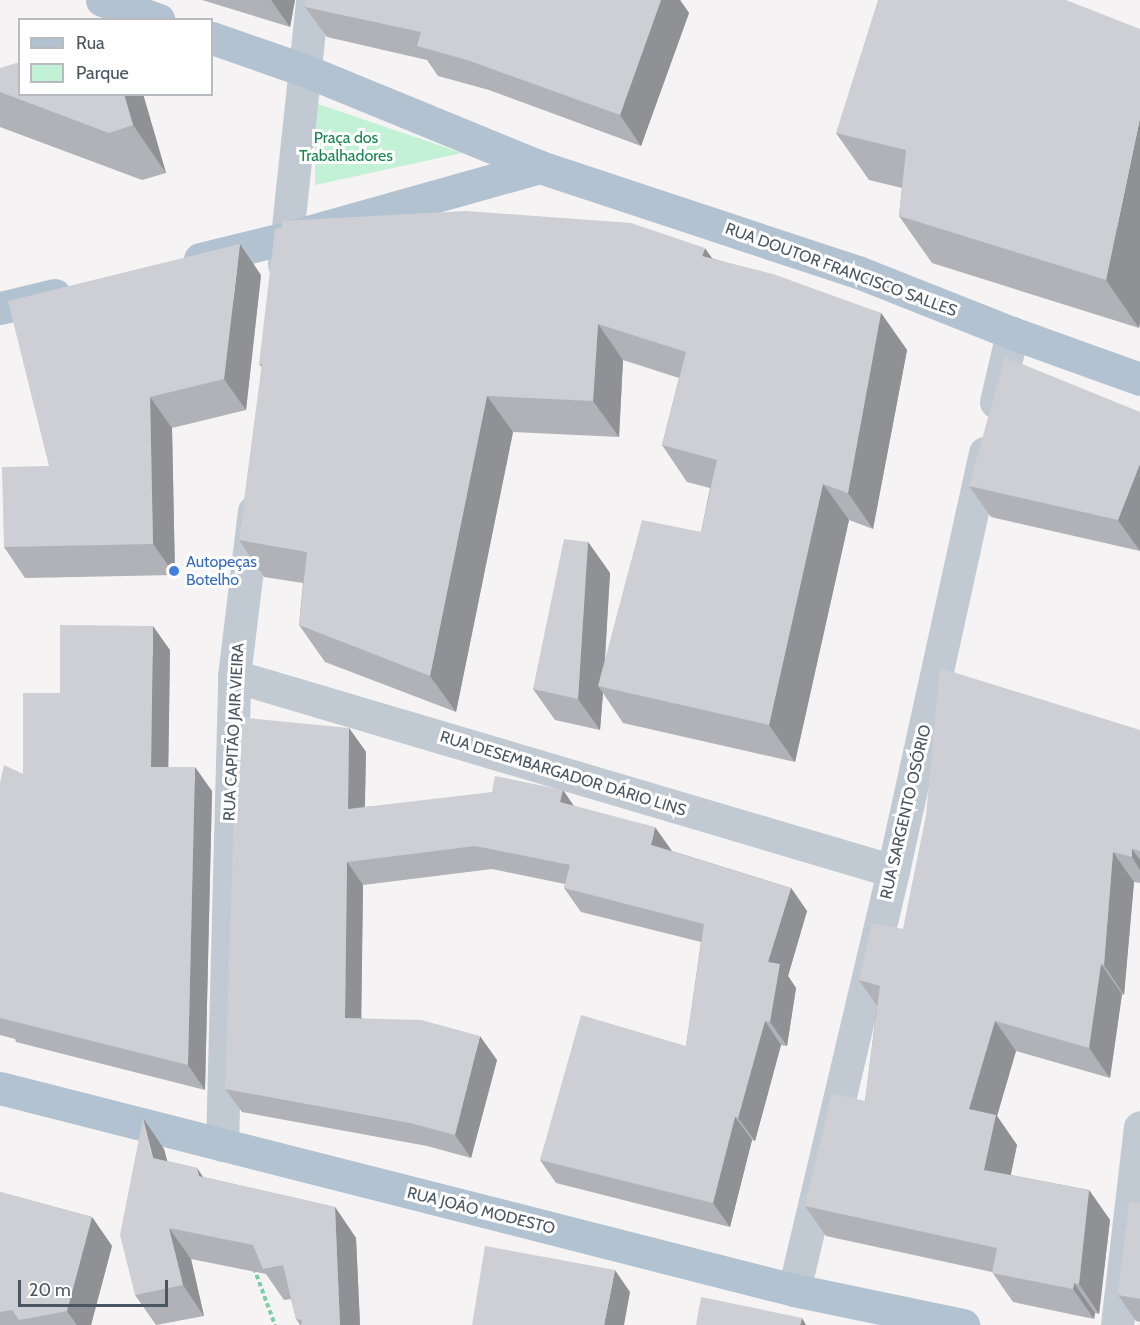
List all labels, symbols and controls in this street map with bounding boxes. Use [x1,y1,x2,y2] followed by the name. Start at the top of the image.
[18,18,213,96] legend
[76,32,105,54] text: Rua
[76,62,129,84] text: Parque
[299,128,393,166] park label: Praça dos Trabalhadores
[723,219,959,321] street label: RUA DOUTOR FRANCISCO SALLES
[186,552,257,590] place label: Autopeças Botelho
[167,564,181,578] marker: Autopeças Botelho
[220,643,248,821] street label: RUA CAPITÃO JAIR VIEIRA
[877,723,935,901] street label: RUA SARGENTO OSÓRIO
[438,727,688,821] street label: RUA DESEMBARGADOR DÁRIO LINS
[405,1183,557,1239] street label: RUA JOÃO MODESTO
[21,1268,171,1306] scale bar
[29,1279,71,1301] text: 20 m

